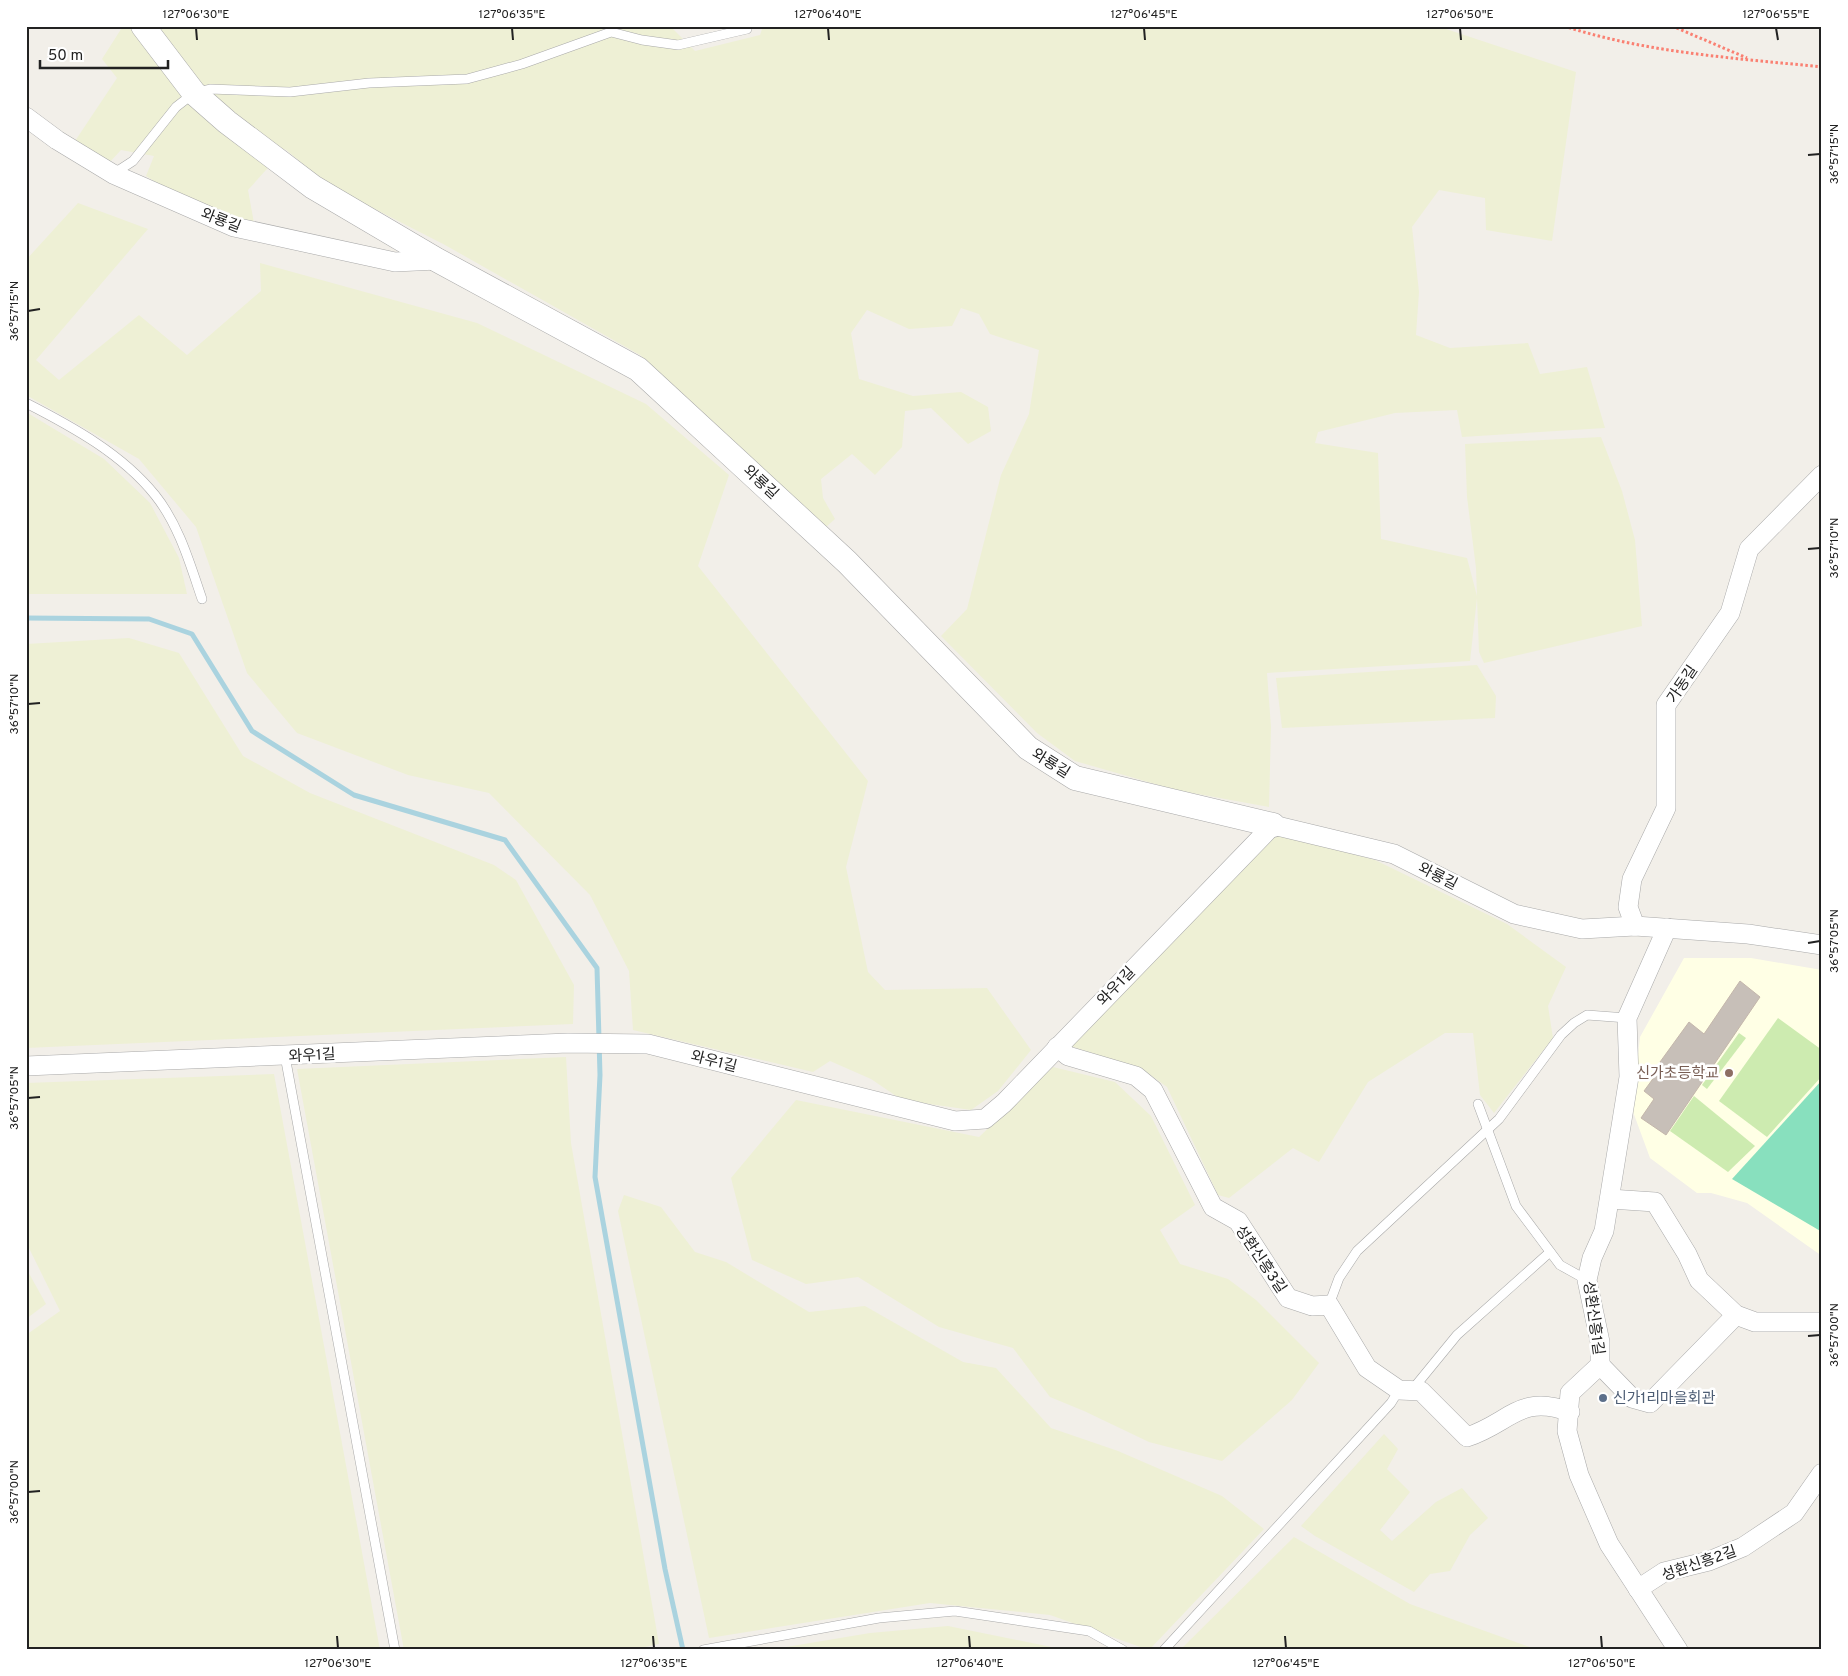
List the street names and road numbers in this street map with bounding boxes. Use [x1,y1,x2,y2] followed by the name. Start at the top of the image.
[198,205,243,238] street label: 와룡길
[738,462,782,504] street label: 와룡길
[1664,662,1703,707] street label: 가동길
[1028,745,1073,783] street label: 와룡길
[1415,859,1460,895] street label: 와룡길
[1094,964,1140,1011] street label: 와우1길
[288,1046,336,1067] street label: 와우1길
[689,1048,739,1077] street label: 와우1길
[1230,1222,1290,1297] street label: 성환신흥3길
[1578,1280,1608,1356] street label: 성환신흥1길
[1659,1542,1740,1586] street label: 성환신흥2길

